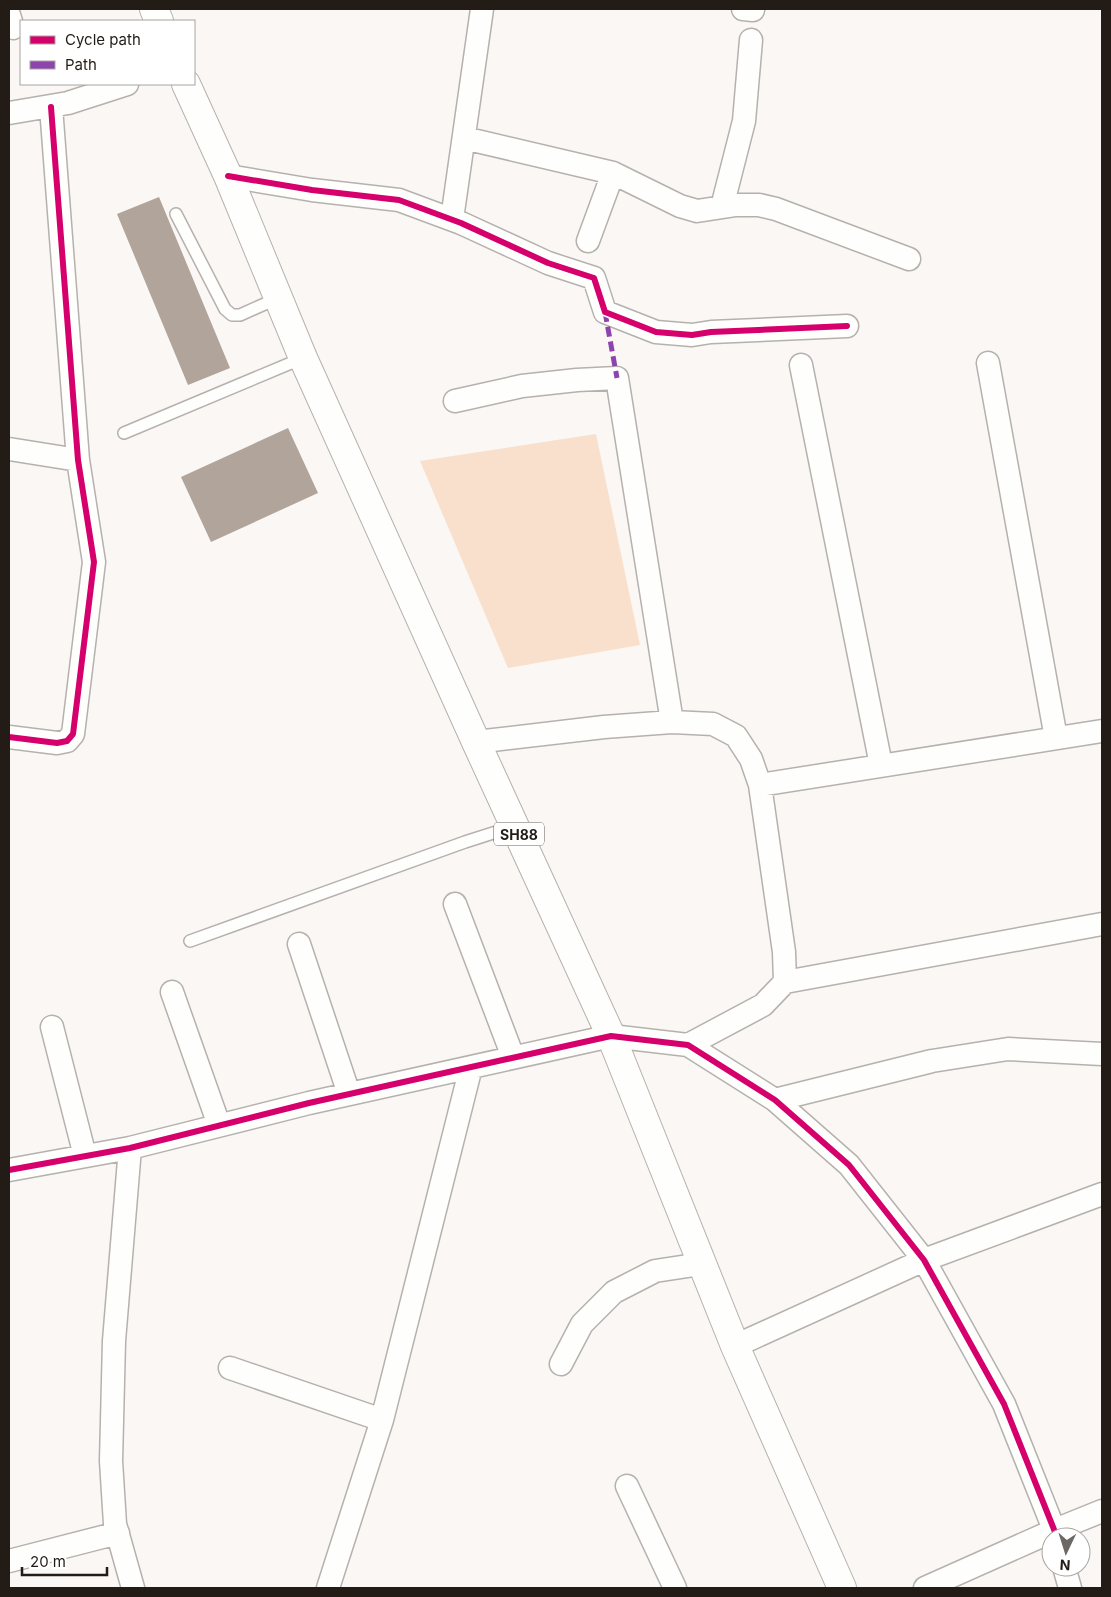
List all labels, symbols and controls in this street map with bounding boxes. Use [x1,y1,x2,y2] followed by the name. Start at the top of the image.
[20,20,195,85] legend
[65,30,141,49] text: Cycle path
[65,55,97,74] text: Path
[494,822,544,846] road number: SH88
[1041,1527,1091,1577] north arrow
[22,1544,108,1576] scale bar
[30,1552,66,1571] text: 20 m
[1059,1557,1071,1574] text: N

